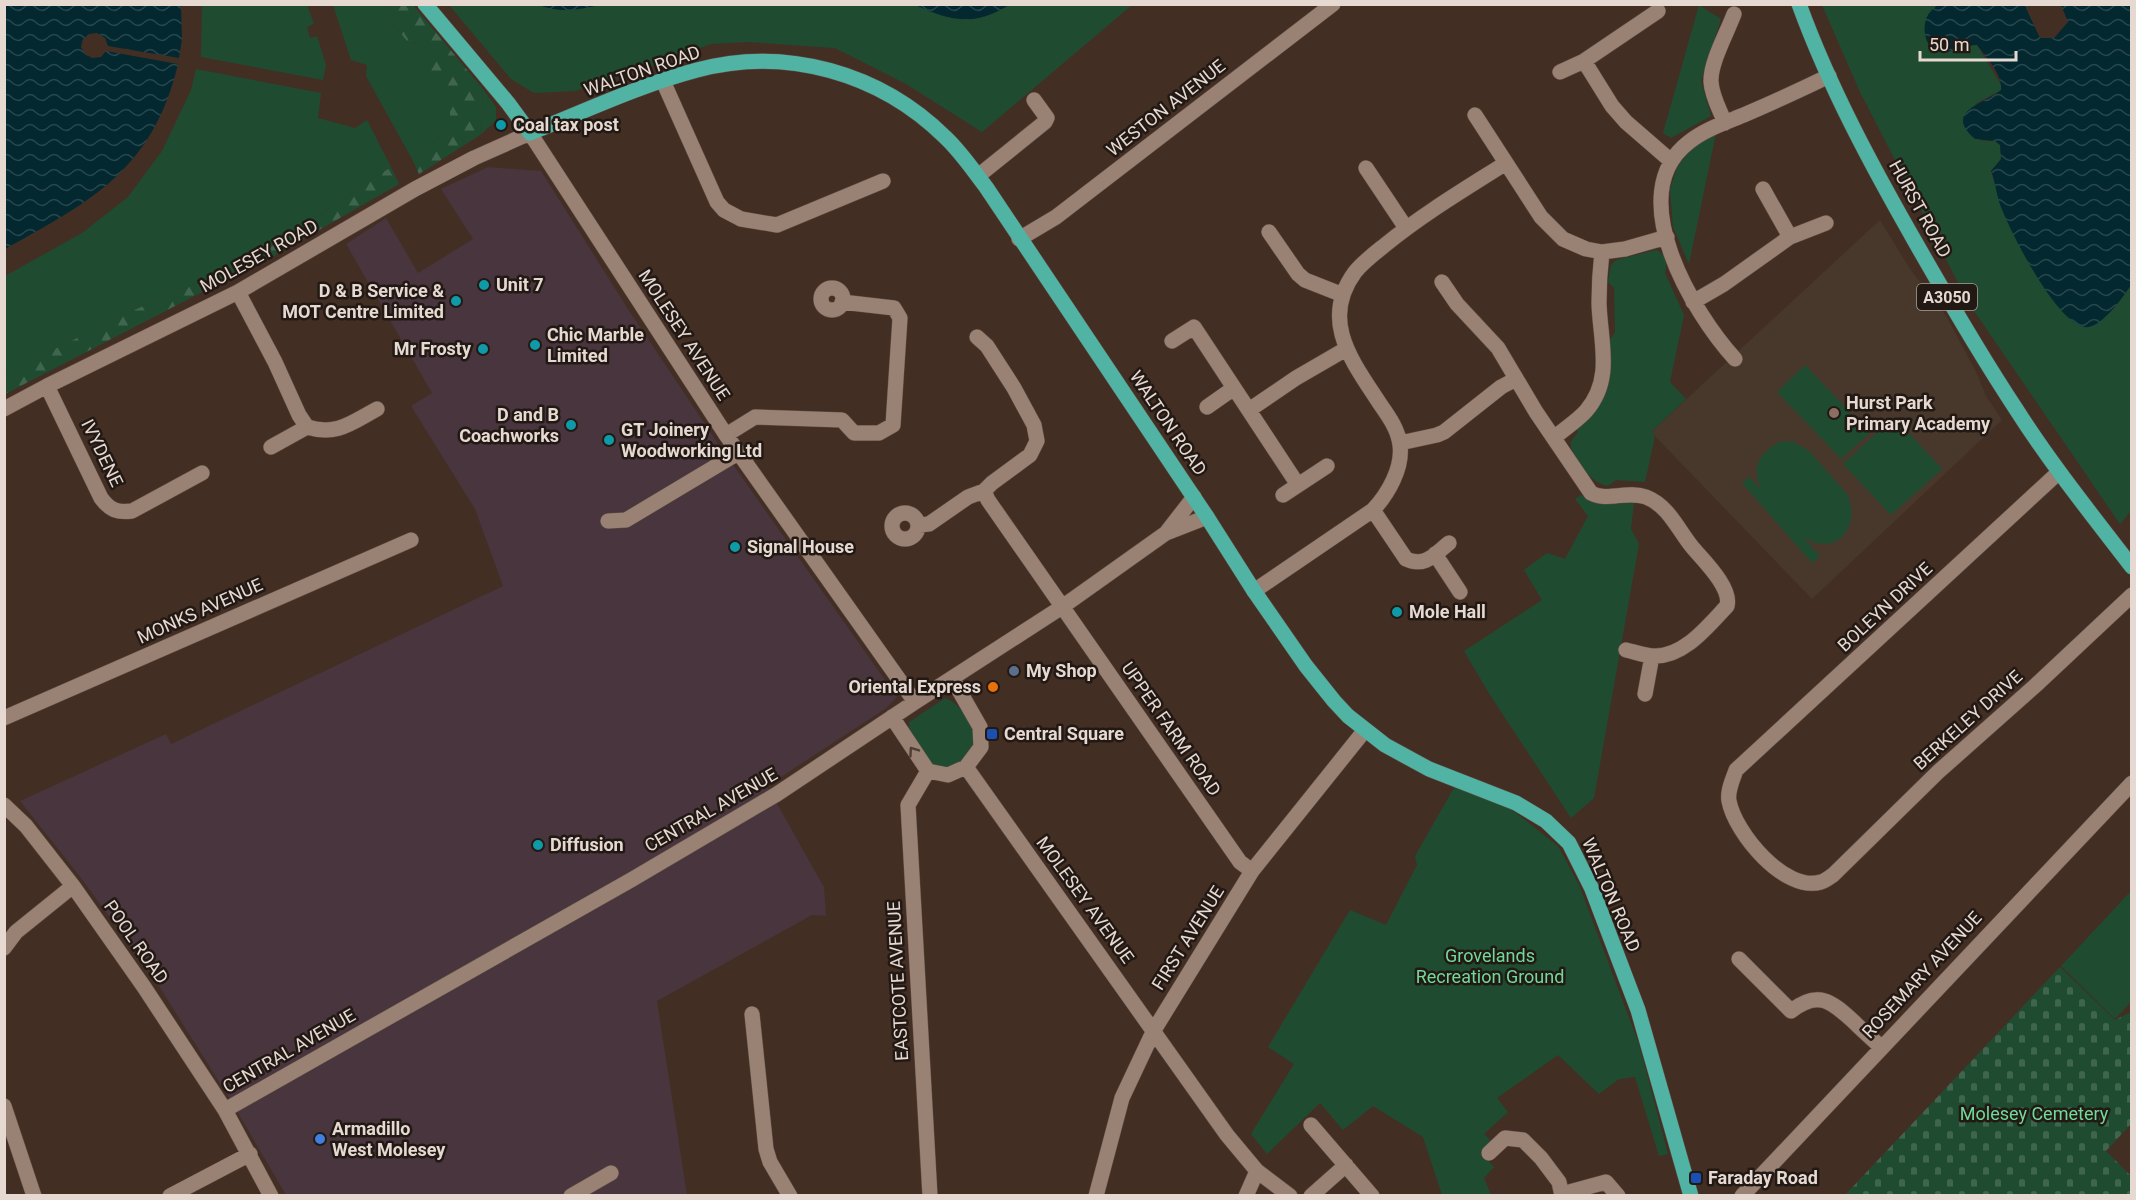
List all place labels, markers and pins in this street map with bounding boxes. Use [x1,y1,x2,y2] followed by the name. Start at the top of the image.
[513,114,619,135] place label: Coal tax post
[494,118,508,132] marker: Coal tax post
[496,274,544,295] place label: Unit 7
[477,278,491,292] marker: Unit 7
[282,280,444,322] place label: D & B Service & MOT Centre Limited
[449,294,463,308] marker: D & B Service & MOT Centre Limited
[547,324,644,366] place label: Chic Marble Limited
[394,338,472,359] place label: Mr Frosty
[528,338,542,352] marker: Chic Marble Limited
[476,342,490,356] marker: Mr Frosty
[1846,392,1991,434] place label: Hurst Park Primary Academy
[459,404,559,446] place label: D and B Coachworks
[1827,406,1841,420] marker: Hurst Park Primary Academy
[564,418,578,432] marker: D and B Coachworks
[621,419,762,461] place label: GT Joinery Woodworking Ltd
[602,433,616,447] marker: GT Joinery Woodworking Ltd
[747,536,854,557] place label: Signal House
[728,540,742,554] marker: Signal House
[1409,601,1486,622] place label: Mole Hall
[1390,605,1404,619] marker: Mole Hall
[1026,660,1097,681] place label: My Shop
[1007,664,1021,678] marker: My Shop
[848,676,981,697] place label: Oriental Express
[986,680,1000,694] marker: Oriental Express
[1004,723,1124,744] place label: Central Square
[985,727,999,741] marker: Central Square
[550,834,624,855] place label: Diffusion
[531,838,545,852] marker: Diffusion
[332,1118,446,1160] place label: Armadillo West Molesey
[313,1132,327,1146] marker: Armadillo West Molesey
[1708,1167,1818,1188] place label: Faraday Road
[1689,1171,1703,1185] marker: Faraday Road

